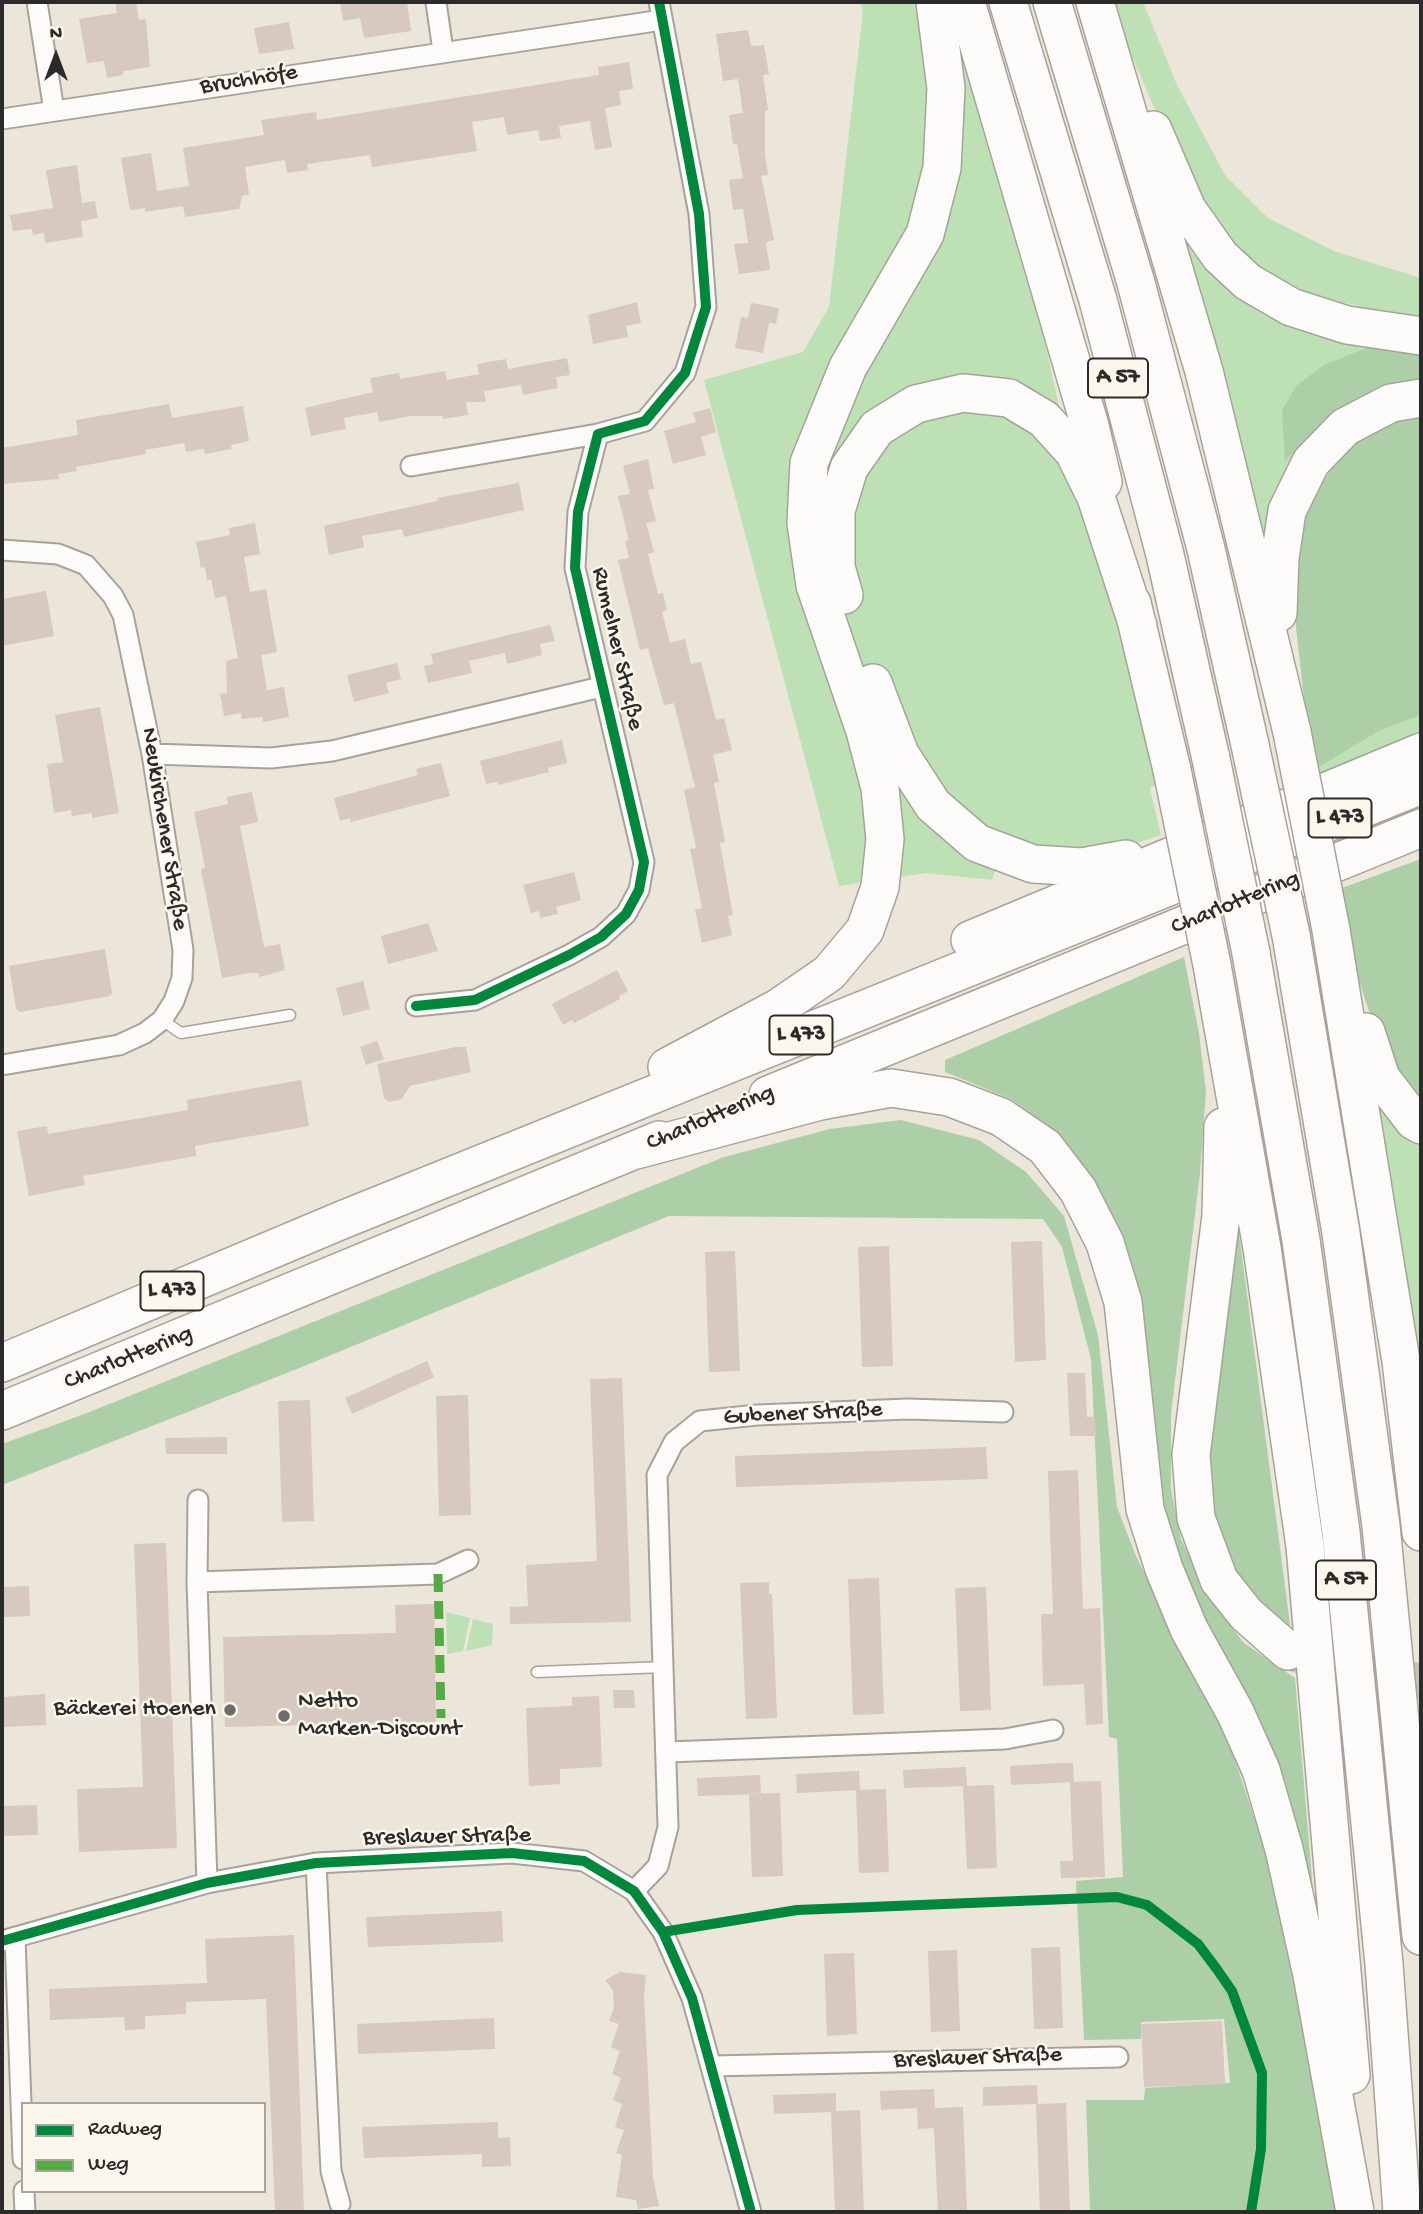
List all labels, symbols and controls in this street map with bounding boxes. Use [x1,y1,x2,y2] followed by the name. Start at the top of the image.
[21,21,91,91] north arrow
[50,23,62,46] text: N
[198,59,300,103] street label: Bruchhöfe
[1088,358,1148,398] road number: A 57
[583,565,649,733] street label: Rumelner Straße
[133,726,193,932] street label: Neukirchener Straße
[1308,798,1372,838] road number: L 473
[1167,865,1305,943] street label: Charlottering
[770,1016,832,1054] road number: L 473
[643,1079,779,1159] street label: Charlottering
[140,1272,204,1310] road number: L 473
[60,1320,198,1398] street label: Charlottering
[723,1396,883,1434] street label: Gubener Straße
[1316,1560,1376,1600] road number: A 57
[298,1688,461,1744] place label: Netto Marken-Discount
[54,1696,216,1724] place label: Bäckerei Hoenen
[222,1702,238,1718] marker: Bäckerei Hoenen
[276,1708,292,1724] marker: Netto Marken-Discount
[363,1822,531,1854] street label: Breslauer Straße
[893,2042,1063,2076] street label: Breslauer Straße
[21,2102,266,2193] legend
[88,2118,162,2143] text: Radweg
[88,2153,129,2178] text: Weg

